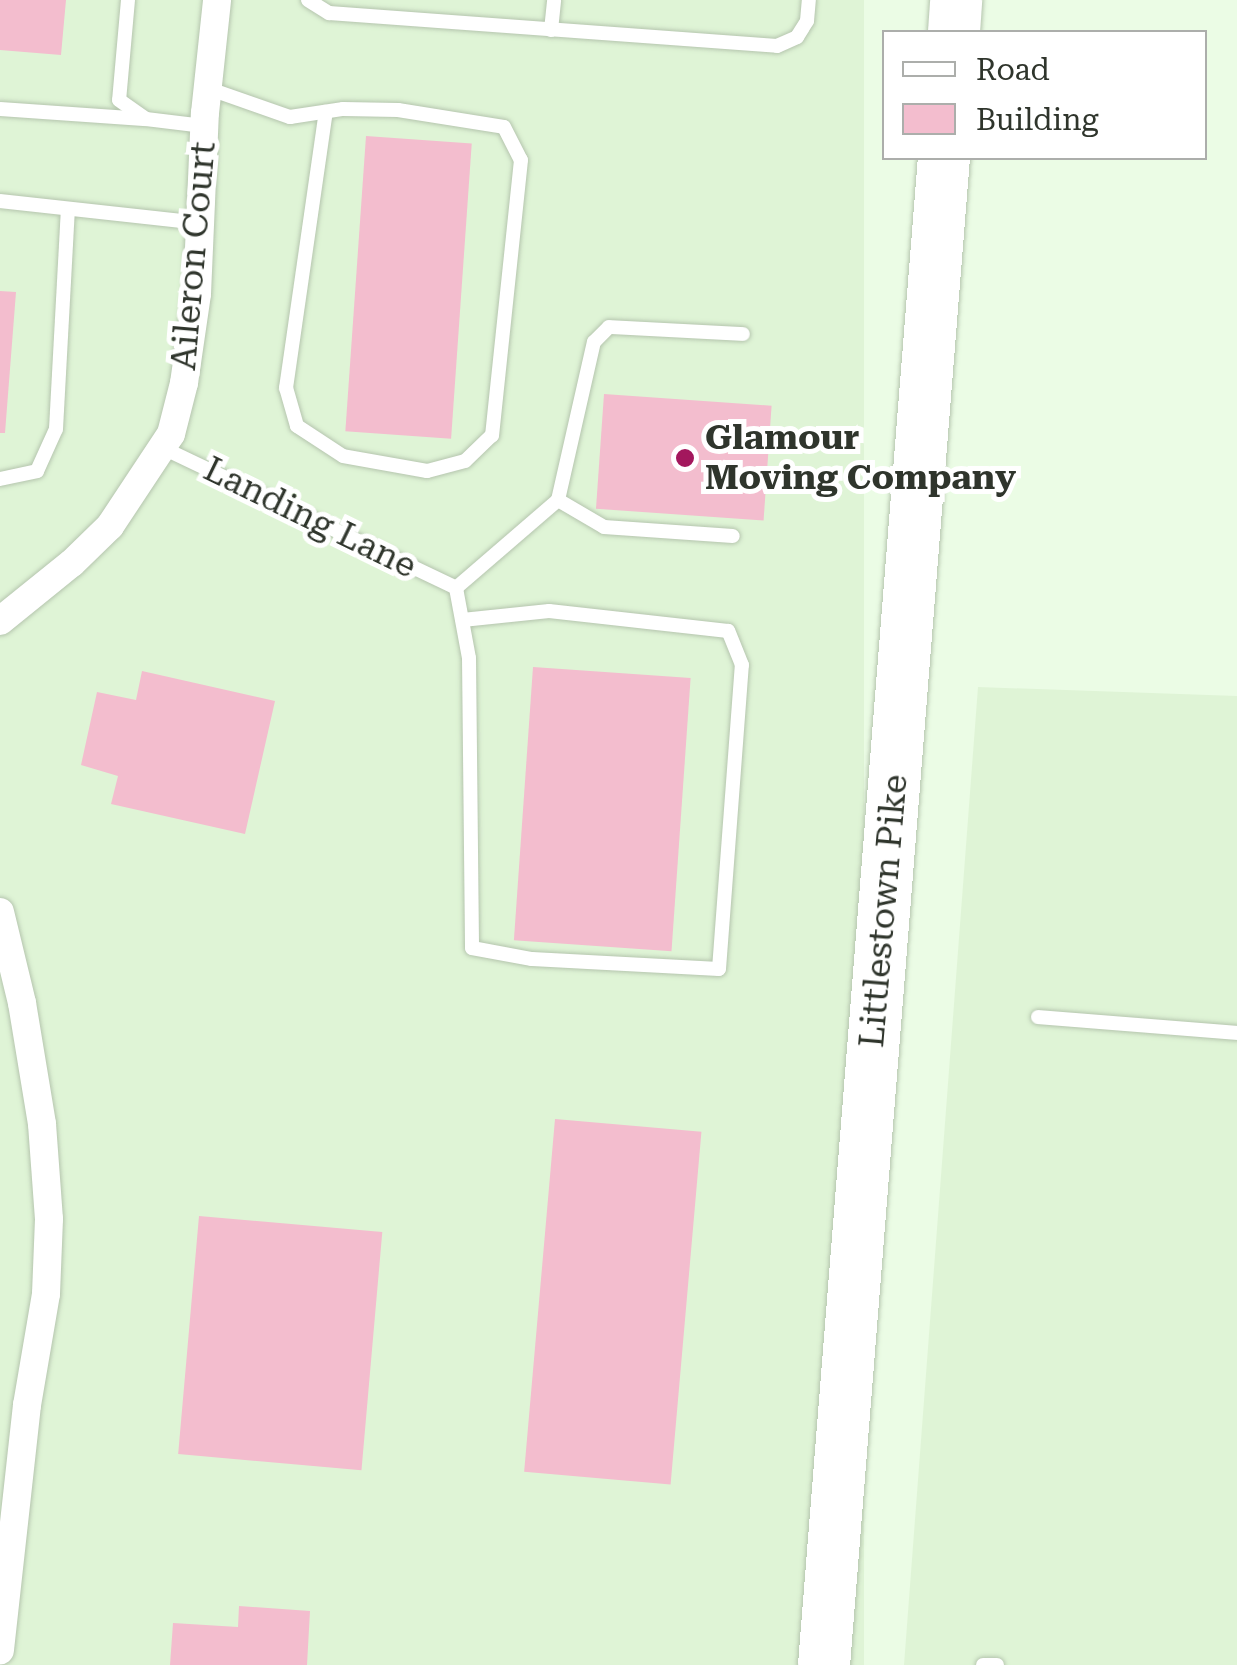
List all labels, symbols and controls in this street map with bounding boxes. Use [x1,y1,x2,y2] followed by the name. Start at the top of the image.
[882,30,1207,160] legend
[976,52,1050,87] text: Road
[976,102,1099,137] text: Building
[163,140,225,372] street label: Aileron Court
[705,417,1016,499] place label: Glamour Moving Company
[674,447,696,469] marker: Glamour Moving Company
[197,448,423,588] street label: Landing Lane
[851,773,917,1049] street label: Littlestown Pike

